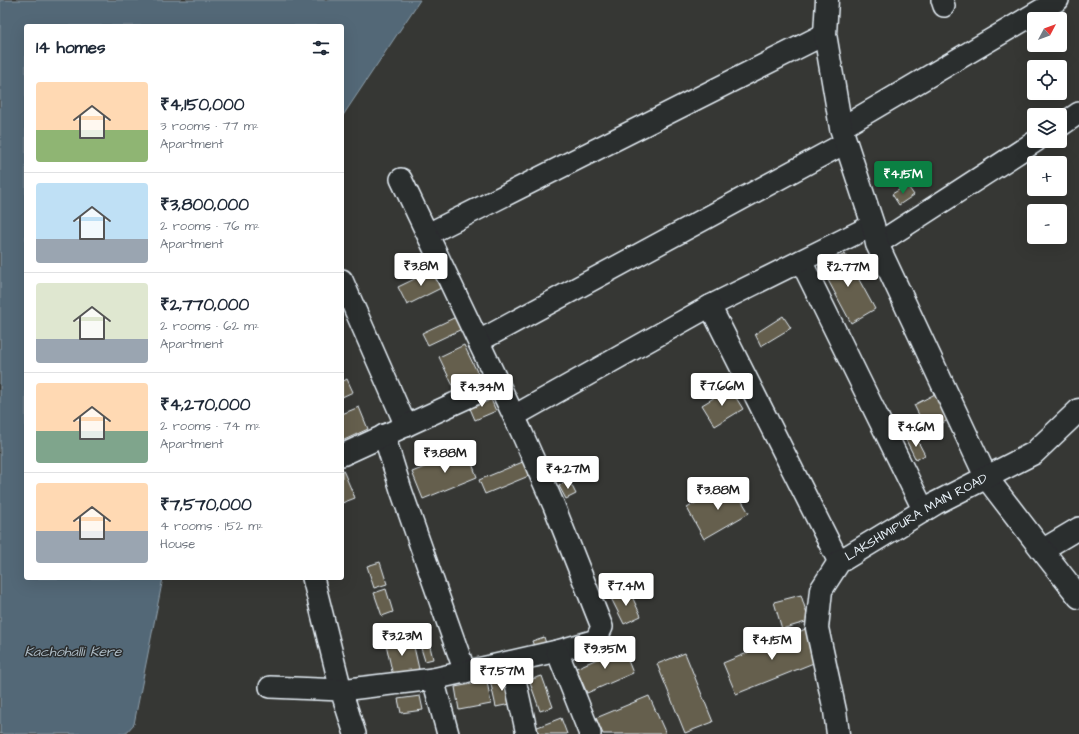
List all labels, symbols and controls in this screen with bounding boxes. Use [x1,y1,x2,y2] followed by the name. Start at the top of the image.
[1027,12,1067,52] north arrow
[1027,12,1067,244] map controls
[36,36,106,60] text: 14 homes
[310,37,332,59] icon: filters
[1027,60,1067,100] button: locate
[160,93,244,117] text: ₹4,150,000
[68,98,116,146] icon: home
[1027,108,1067,148] button: layers
[160,117,259,135] text: 3 rooms · 77 m²
[160,135,224,153] text: Apartment
[1027,156,1067,196] button: +
[870,161,936,195] pin: ₹4.15M
[883,165,923,183] text: ₹4.15M
[160,193,249,217] text: ₹3,800,000
[68,199,116,247] icon: home
[1027,204,1067,244] button: −
[160,217,260,235] text: 2 rooms · 76 m²
[160,235,224,253] text: Apartment
[393,253,449,287] pin: ₹3.8M
[815,254,881,288] pin: ₹2.77M
[403,257,439,275] text: ₹3.8M
[826,258,870,276] text: ₹2.77M
[160,293,249,317] text: ₹2,770,000
[68,299,116,347] icon: home
[160,317,259,335] text: 2 rooms · 62 m²
[160,335,224,353] text: Apartment
[689,373,755,407] pin: ₹7.66M
[449,374,515,408] pin: ₹4.34M
[700,377,744,395] text: ₹7.66M
[460,378,504,396] text: ₹4.34M
[160,393,250,417] text: ₹4,270,000
[68,399,116,447] icon: home
[888,414,944,448] pin: ₹4.6M
[160,417,260,435] text: 2 rooms · 74 m²
[897,418,935,436] text: ₹4.6M
[160,435,224,453] text: Apartment
[412,440,478,474] pin: ₹3.88M
[423,444,467,462] text: ₹3.88M
[535,456,601,490] pin: ₹4.27M
[546,460,590,478] text: ₹4.27M
[842,469,991,565] street label: LAKSHMIPURA MAIN ROAD
[685,477,751,511] pin: ₹3.88M
[696,481,740,499] text: ₹3.88M
[160,493,252,517] text: ₹7,570,000
[68,499,116,547] icon: home
[160,517,263,535] text: 4 rooms · 152 m²
[160,535,195,553] text: House
[598,573,654,607] pin: ₹7.4M
[608,577,644,595] text: ₹7.4M
[369,623,435,657] pin: ₹3.23M
[382,627,422,645] text: ₹3.23M
[739,627,805,661] pin: ₹4.15M
[752,631,792,649] text: ₹4.15M
[572,636,638,670] pin: ₹9.35M
[583,640,627,658] text: ₹9.35M
[25,642,123,662] water label: Kachohalli Kere
[469,658,535,692] pin: ₹7.57M
[479,662,525,680] text: ₹7.57M

